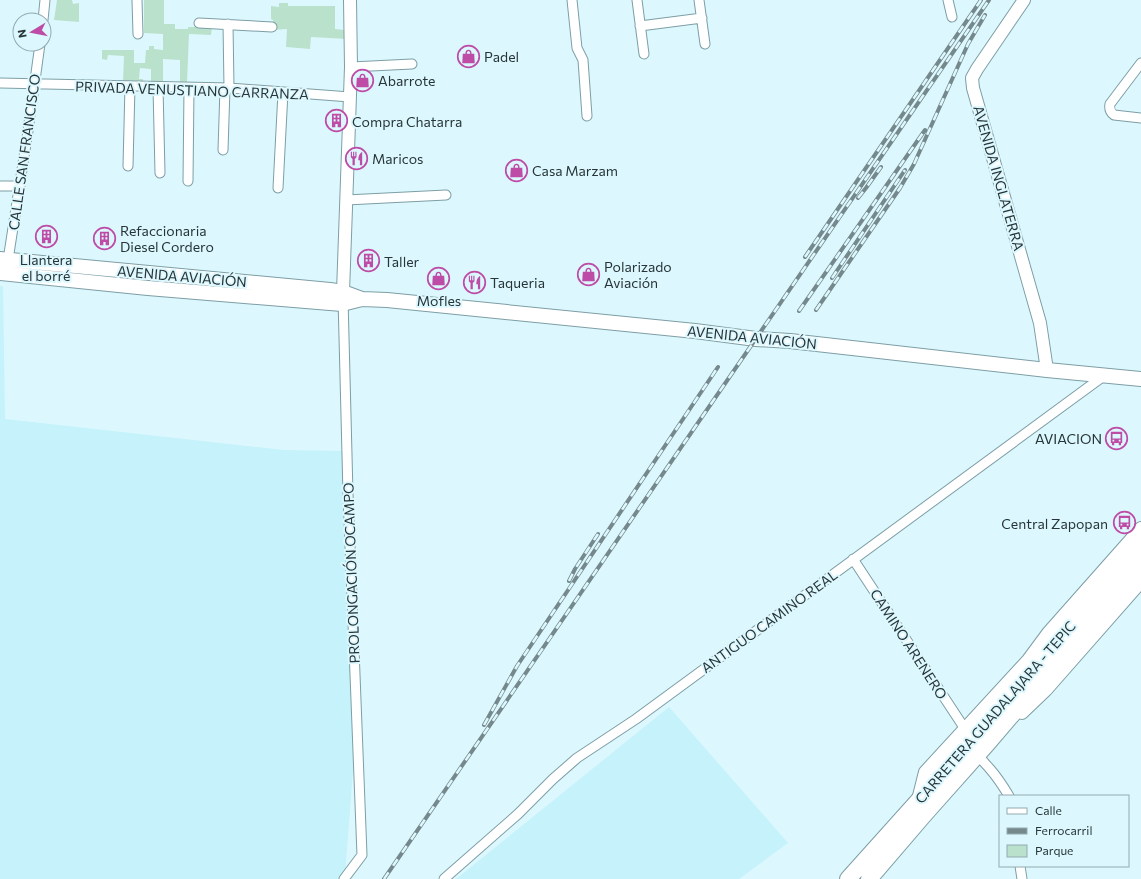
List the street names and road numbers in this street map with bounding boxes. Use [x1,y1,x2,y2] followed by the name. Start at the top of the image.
[5,73,43,231] street label: CALLE SAN FRANCISCO
[75,77,309,103] street label: PRIVADA VENUSTIANO CARRANZA
[970,103,1028,253] street label: AVENIDA INGLATERRA
[116,262,248,290] street label: AVENIDA AVIACIÓN
[686,322,818,352] street label: AVENIDA AVIACIÓN
[339,482,363,664] street label: PROLONGACIÓN OCAMPO
[698,566,840,676] street label: ANTIGUO CAMINO REAL
[867,586,951,702] street label: CAMINO ARENERO
[911,617,1079,807] street label: CARRETERA GUADALAJARA - TEPIC

